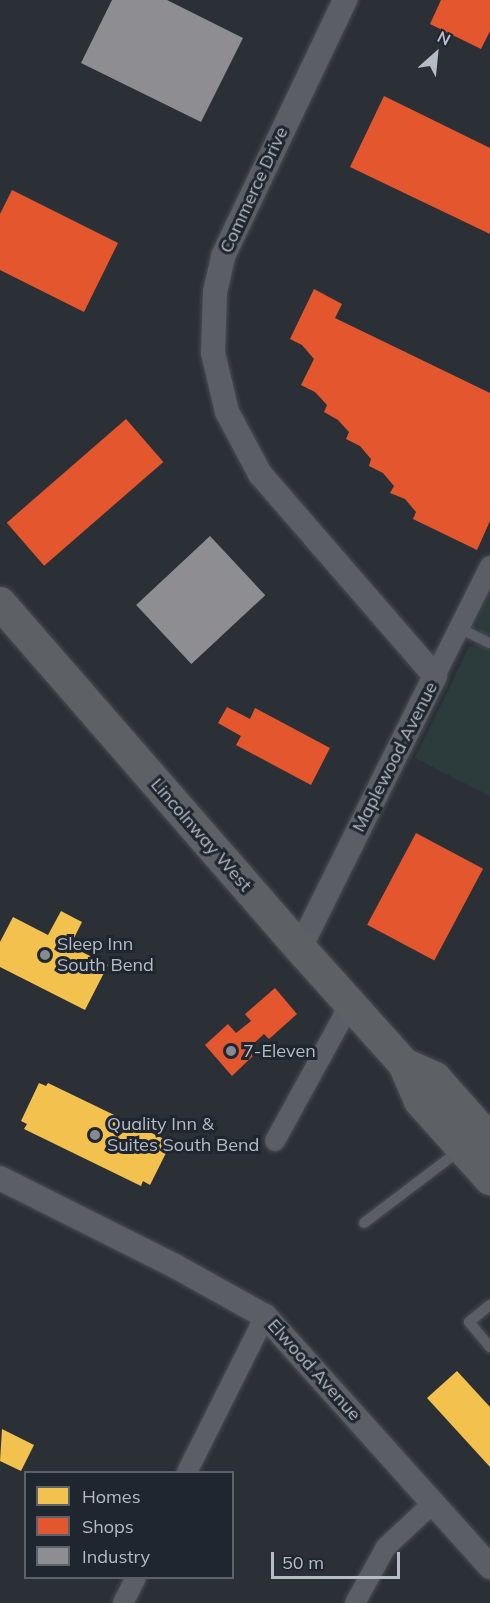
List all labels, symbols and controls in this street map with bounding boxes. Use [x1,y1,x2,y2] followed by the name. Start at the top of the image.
[406,24,466,84] north arrow
[434,26,454,50] text: N
[215,124,293,256] street label: Commerce Drive
[348,678,442,836] street label: Maplewood Avenue
[146,774,256,896] street label: Lincolnway West
[57,934,154,976] place label: Sleep Inn South Bend
[38,948,52,962] marker: Sleep Inn South Bend
[243,1040,316,1062] place label: 7-Eleven
[224,1044,238,1058] marker: 7-Eleven
[107,1114,259,1156] place label: Quality Inn & Suites South Bend
[88,1128,102,1142] marker: Quality Inn & Suites South Bend
[263,1315,365,1425] street label: Elwood Avenue
[24,1471,234,1579] legend
[82,1485,141,1508] text: Homes
[82,1515,134,1538] text: Shops
[274,1540,403,1578] scale bar
[82,1545,150,1568] text: Industry
[282,1551,324,1574] text: 50 m

